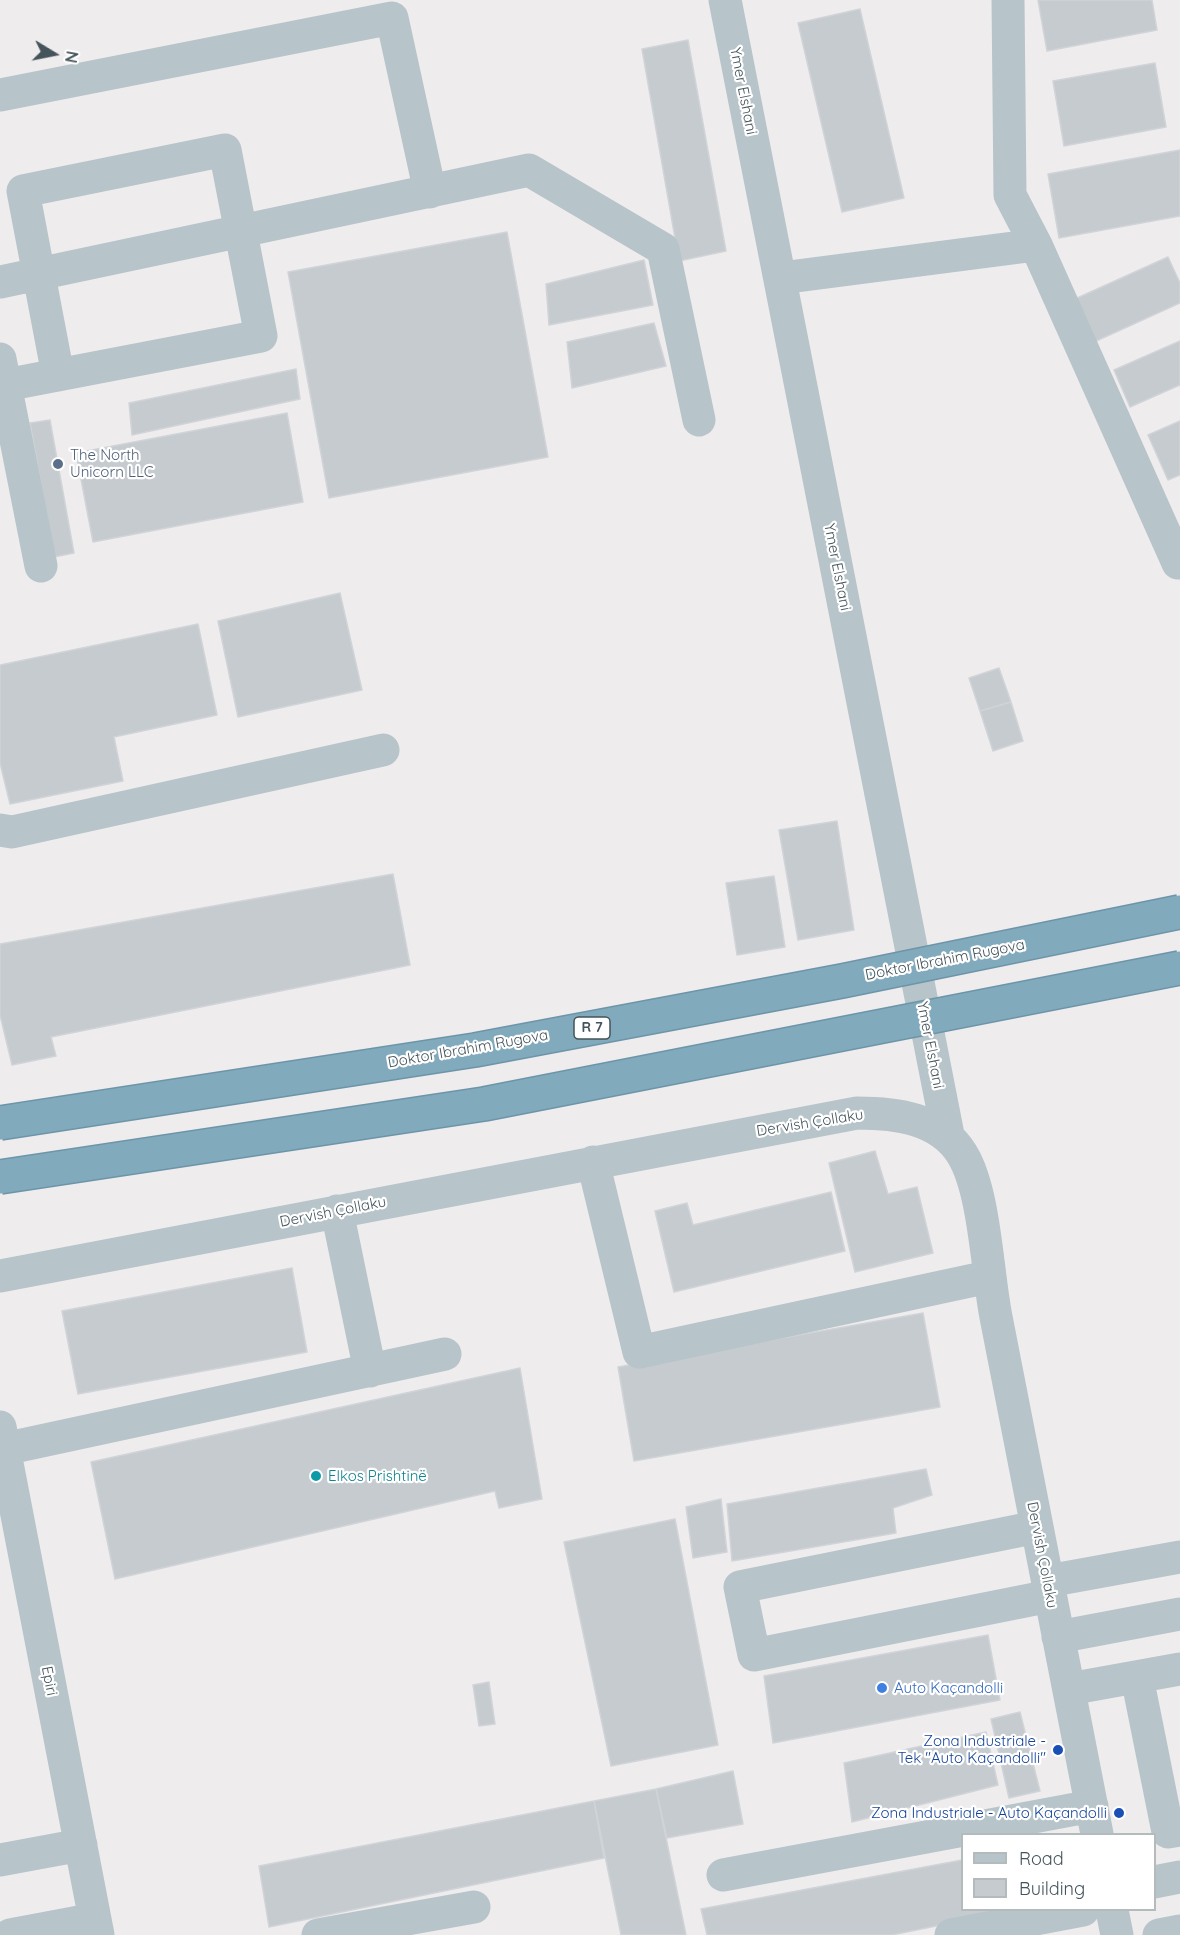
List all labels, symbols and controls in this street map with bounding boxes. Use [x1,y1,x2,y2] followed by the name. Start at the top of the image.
[24,24,84,84] north arrow
[726,46,760,136] street label: Ymer Elshani
[61,50,83,65] text: N
[70,446,154,481] place label: The North Unicorn LLC
[51,457,65,471] marker: The North Unicorn LLC
[820,522,854,612] street label: Ymer Elshani
[864,936,1026,984] street label: Doktor Ibrahim Rugova
[913,1000,947,1090] street label: Ymer Elshani
[574,1017,610,1039] road number: R 7
[387,1026,549,1072] street label: Doktor Ibrahim Rugova
[755,1106,865,1140] street label: Dervish Çollaku
[278,1193,388,1231] street label: Dervish Çollaku
[328,1467,427,1485] place label: Elkos Prishtinë
[309,1469,323,1483] marker: Elkos Prishtinë
[1023,1500,1061,1610] street label: Dervish Çollaku
[37,1665,61,1697] street label: Epiri
[894,1679,1003,1697] place label: Auto Kaçandolli
[875,1681,889,1695] marker: Auto Kaçandolli
[897,1732,1046,1767] place label: Zona Industriale - Tek "Auto Kaçandolli"
[1051,1743,1065,1757] marker: Zona Industriale - Tek "Auto Kaçandolli"
[871,1804,1107,1822] place label: Zona Industriale - Auto Kaçandolli
[1112,1806,1126,1820] marker: Zona Industriale - Auto Kaçandolli
[961,1833,1156,1911] legend
[1019,1847,1064,1870] text: Road
[1019,1877,1085,1900] text: Building

